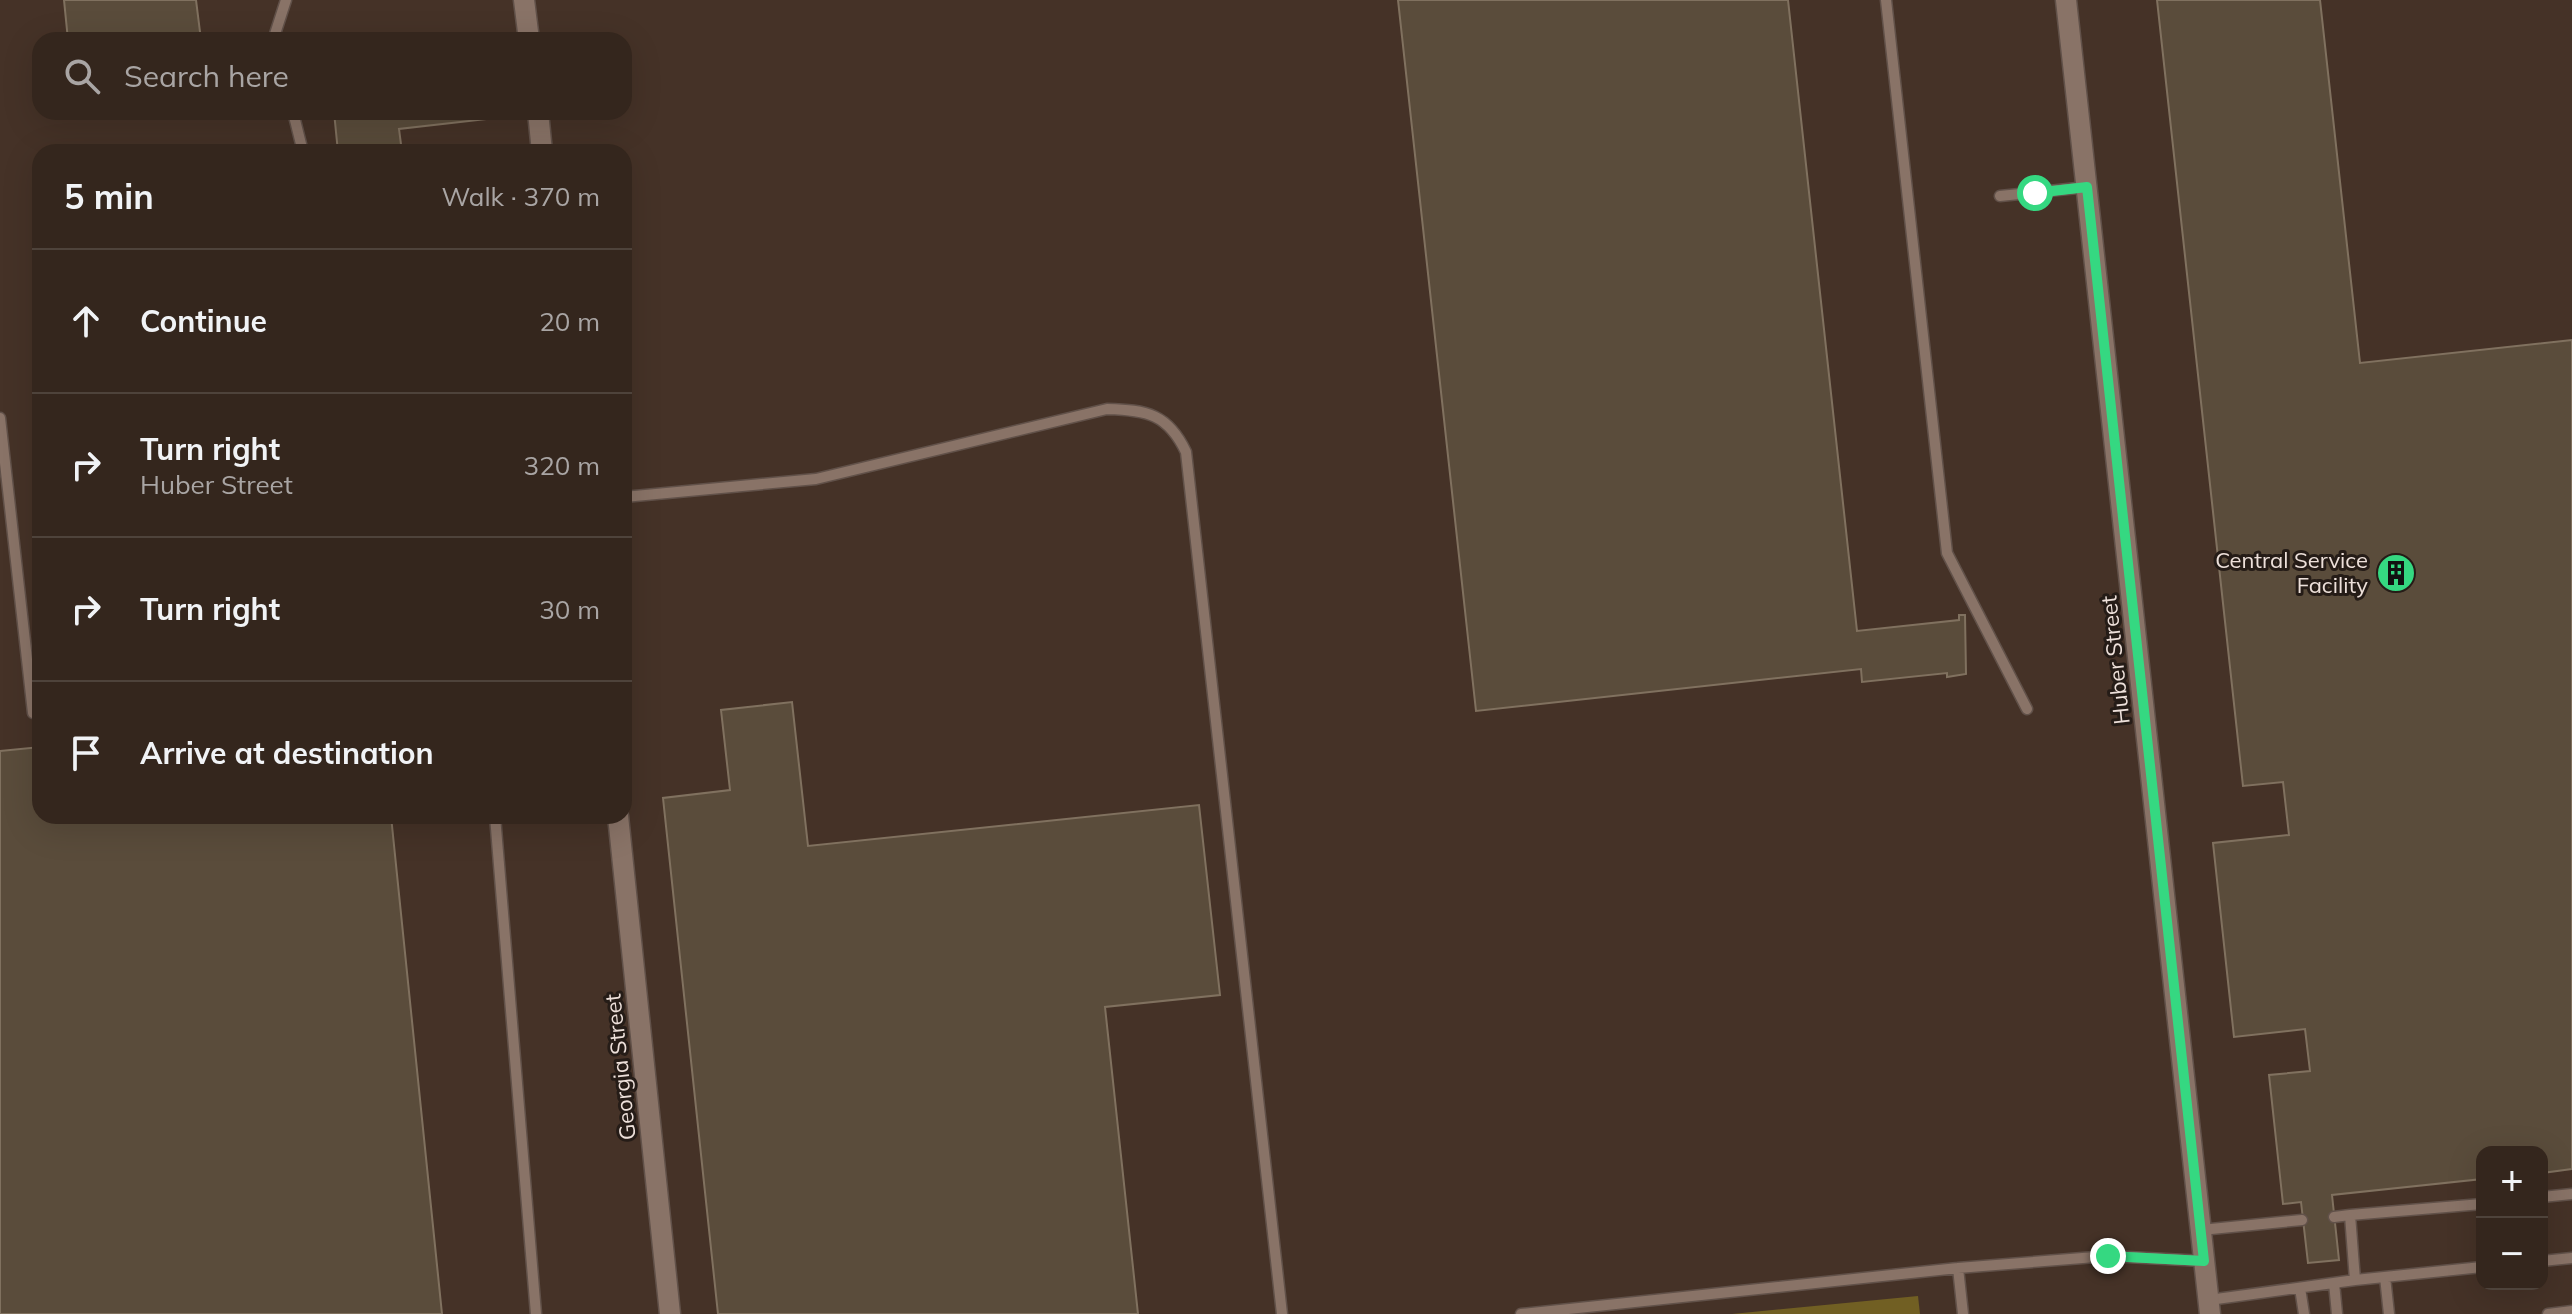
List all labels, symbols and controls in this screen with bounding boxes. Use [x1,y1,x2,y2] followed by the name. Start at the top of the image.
[32,32,632,120] search box
[60,54,104,98] icon: search
[124,57,289,95] text: Search here
[64,175,154,218] text: 5 min
[2017,175,2053,211] route start
[441,180,600,213] text: Walk · 370 m
[64,299,108,343] icon: ahead
[140,302,267,340] text: Continue
[539,305,600,338] text: 20 m
[140,430,280,468] text: Turn right
[64,443,108,487] icon: right
[524,449,600,482] text: 320 m
[140,468,293,501] text: Huber Street
[2215,546,2368,599] place label: Central Service Facility
[2375,552,2417,594] building icon: Central Service Facility
[64,587,108,631] icon: right
[140,590,280,628] text: Turn right
[539,593,600,626] text: 30 m
[2094,594,2136,726] street label: Huber Street
[64,731,108,775] icon: arrive
[140,734,434,772] text: Arrive at destination
[598,992,642,1141] street label: Georgia Street
[2476,1146,2548,1290] map controls
[2476,1146,2548,1218] button: +
[2476,1218,2548,1290] button: −
[2090,1238,2126,1274] route end

